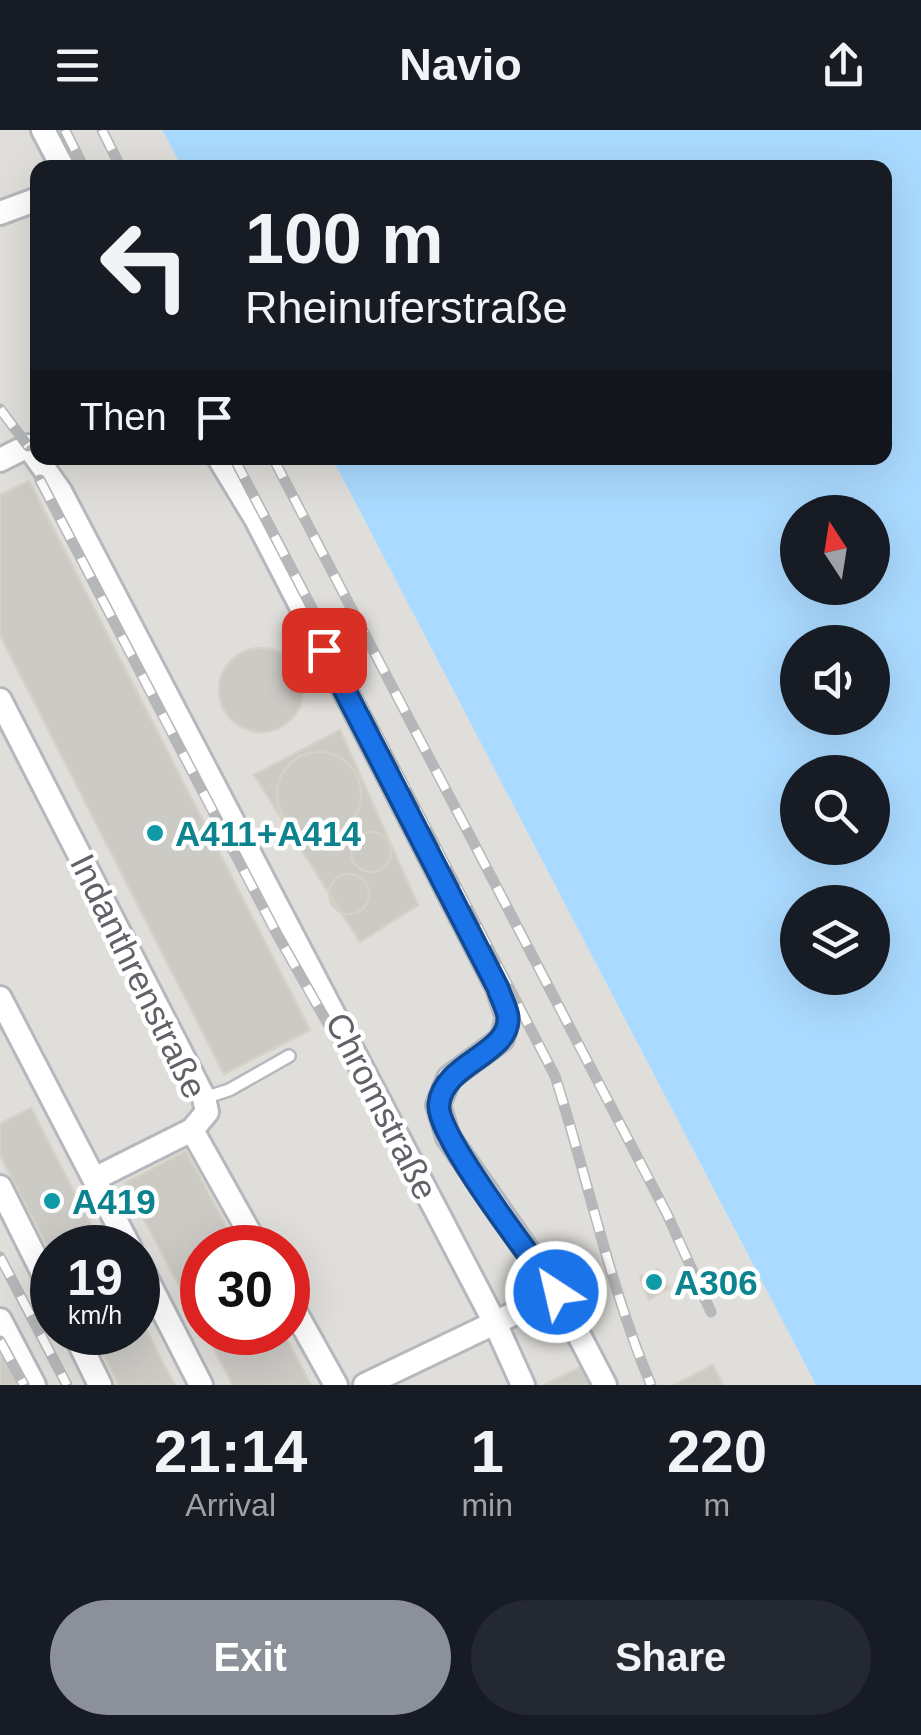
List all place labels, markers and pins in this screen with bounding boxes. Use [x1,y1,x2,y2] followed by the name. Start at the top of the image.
[282,608,367,693] pin
[175,814,361,853] place label: A411+A414
[144,822,166,844] marker: A411+A414
[72,1182,156,1221] place label: A419
[41,1190,63,1212] marker: A419
[674,1263,758,1302] place label: A306
[643,1271,665,1293] marker: A306

